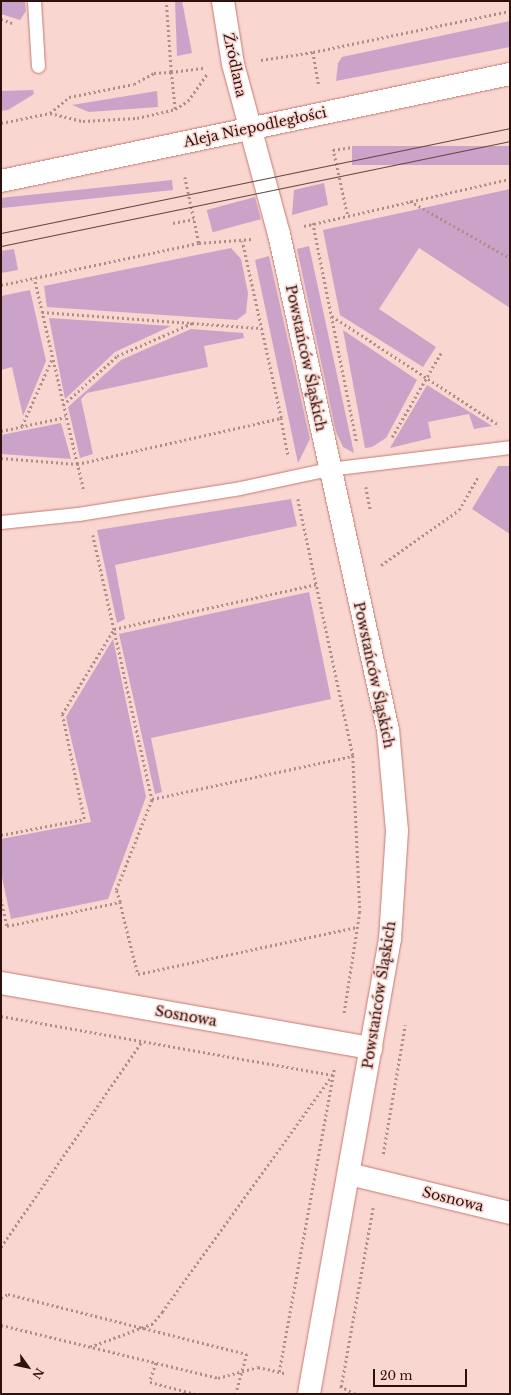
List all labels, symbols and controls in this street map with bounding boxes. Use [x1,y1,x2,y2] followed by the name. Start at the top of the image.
[220,31,250,99] street label: Źródlana
[182,104,328,150] street label: Aleja Niepodległości
[282,283,330,433] street label: Powstańców Śląskich
[350,600,398,750] street label: Powstańców Śląskich
[359,920,399,1070] street label: Powstańców Śląskich
[154,1002,218,1030] street label: Sosnowa
[421,1183,485,1215] street label: Sosnowa
[8,1347,48,1387] north arrow
[375,1361,469,1387] scale bar
[29,1365,47,1382] text: N
[380,1368,412,1383] text: 20 m

